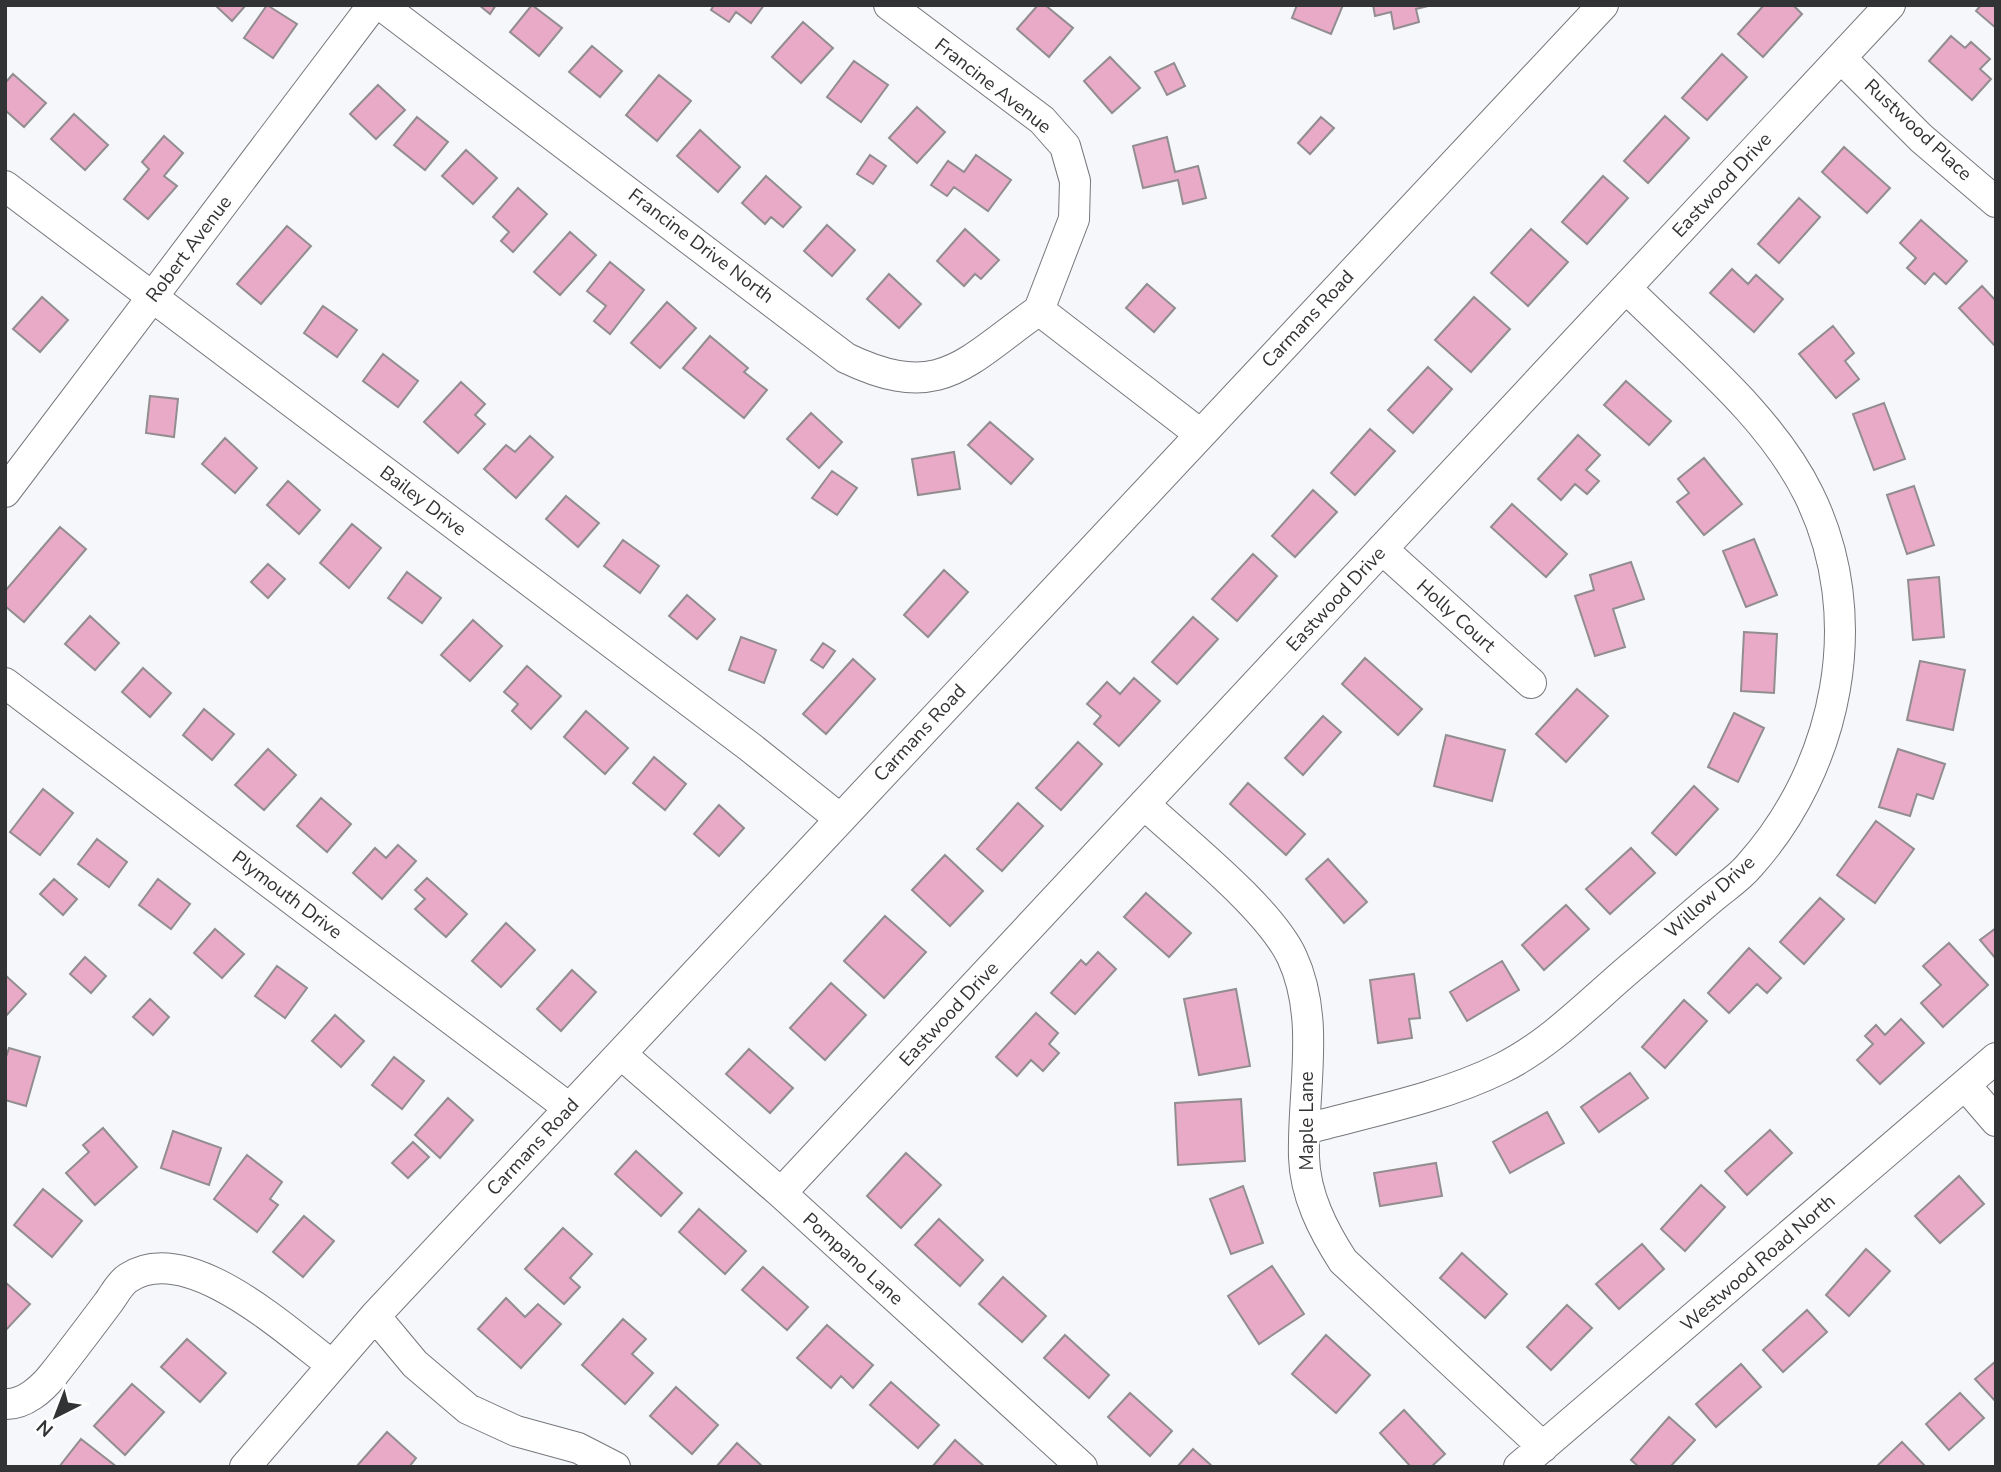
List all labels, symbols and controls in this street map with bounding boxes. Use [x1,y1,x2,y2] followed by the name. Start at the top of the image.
[929,32,1057,140] street label: Francine Avenue
[1858,73,1978,187] street label: Rustwood Place
[1667,127,1777,243] street label: Eastwood Drive
[623,183,779,309] street label: Francine Drive North
[140,190,238,308] street label: Robert Avenue
[1256,265,1360,373] street label: Carmans Road
[374,460,472,542] street label: Bailey Drive
[1281,541,1391,657] street label: Eastwood Drive
[1411,574,1501,659] street label: Holly Court
[868,679,972,787] street label: Carmans Road
[226,845,348,945] street label: Plymouth Drive
[1659,850,1761,944] street label: Willow Drive
[894,956,1004,1072] street label: Eastwood Drive
[1294,1071,1320,1171] street label: Maple Lane
[481,1093,585,1201] street label: Carmans Road
[1675,1189,1841,1337] street label: Westwood Road North
[797,1207,909,1311] street label: Pompano Lane
[21,1381,91,1451] north arrow
[31,1413,59,1442] text: N

